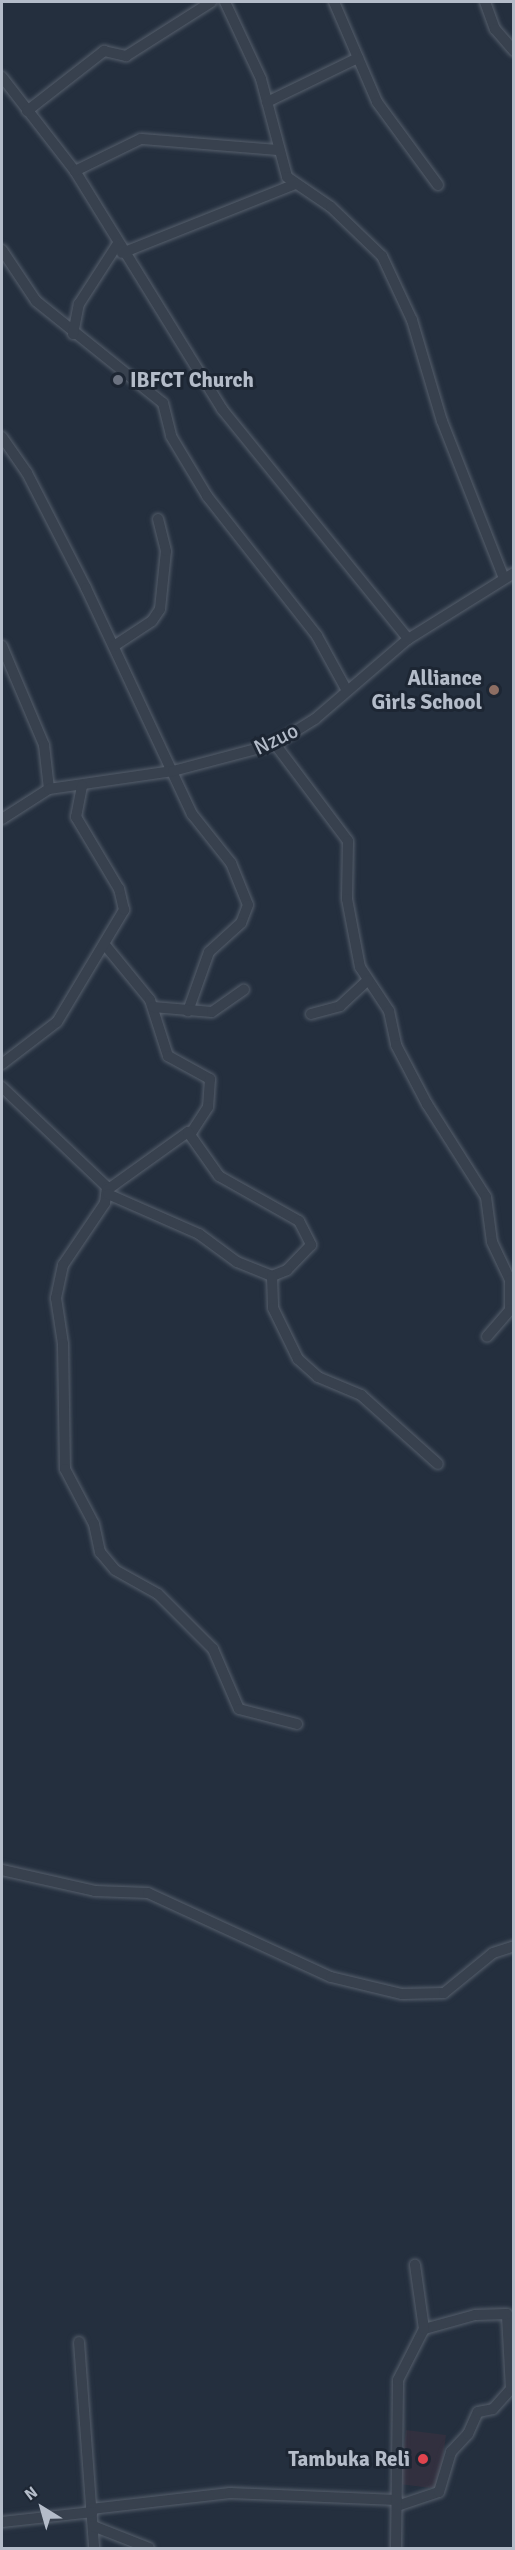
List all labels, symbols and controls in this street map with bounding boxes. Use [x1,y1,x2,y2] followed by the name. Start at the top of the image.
[130,367,254,393] place label: IBFCT Church
[111,373,125,387] marker: IBFCT Church
[372,665,482,715] place label: Alliance Girls School
[487,683,501,697] marker: Alliance Girls School
[250,718,302,760] street label: Nzuo
[288,2446,410,2472] place label: Tambuka Reli
[414,2450,432,2468] marker: Tambuka Reli
[12,2478,72,2538] north arrow
[21,2482,42,2505] text: N

